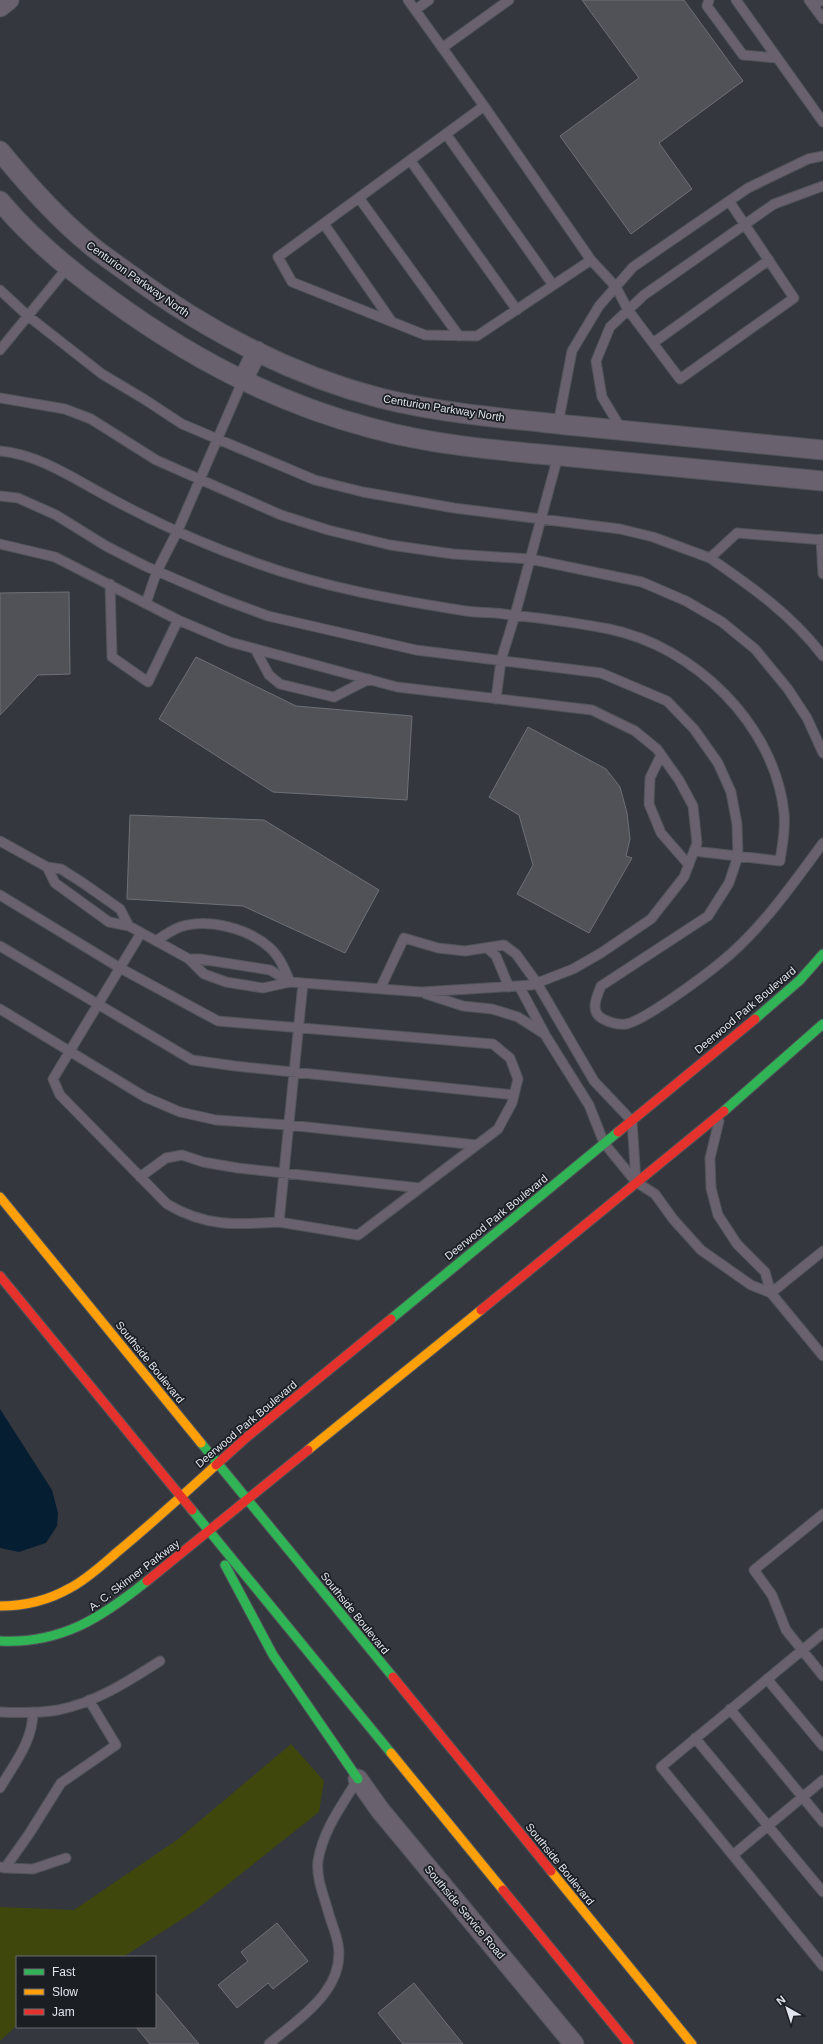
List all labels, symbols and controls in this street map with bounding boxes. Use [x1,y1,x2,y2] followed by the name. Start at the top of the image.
[84,239,192,319] street label: Centurion Parkway North
[382,392,506,424] street label: Centurion Parkway North
[692,964,798,1056] street label: Deerwood Park Boulevard
[442,1172,550,1262] street label: Deerwood Park Boulevard
[113,1319,187,1405] street label: Southside Boulevard
[193,1378,299,1470] street label: Deerwood Park Boulevard
[86,1537,182,1613] street label: A. C. Skinner Parkway
[318,1570,392,1656] street label: Southside Boulevard
[523,1821,597,1907] street label: Southside Boulevard
[422,1863,508,1961] street label: Southside Service Road
[16,1956,156,2028] legend
[52,1965,76,1979] text: Fast
[52,1985,78,1999] text: Slow
[767,1988,807,2028] north arrow
[774,1993,788,2007] text: N
[52,2005,75,2019] text: Jam

